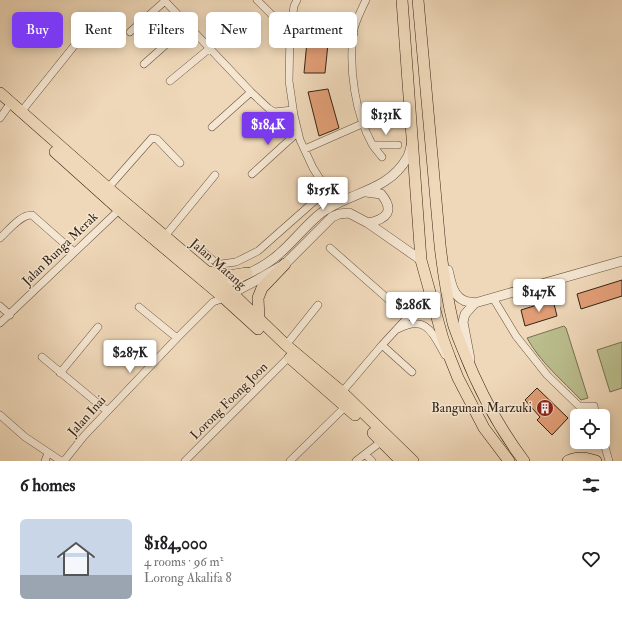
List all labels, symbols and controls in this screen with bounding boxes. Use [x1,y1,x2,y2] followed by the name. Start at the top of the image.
[12,12,63,48] chip: Buy
[71,12,126,48] chip: Rent
[134,12,198,48] chip: Filters
[206,12,261,48] chip: New
[269,12,357,48] chip: Apartment
[358,102,414,136] pin: $131K
[371,107,401,123] text: $131K
[240,112,296,146] pin: $184K
[251,117,285,133] text: $184K
[295,177,351,211] pin: $155K
[307,182,339,198] text: $155K
[18,208,102,290] street label: Jalan Bunga Merak
[186,235,250,293] street label: Jalan Matang
[511,279,567,313] pin: $147K
[522,284,556,300] text: $147K
[385,292,441,326] pin: $286K
[395,297,431,313] text: $286K
[102,340,158,374] pin: $287K
[112,345,148,361] text: $287K
[187,359,271,443] street label: Lorong Foong Joon
[64,392,110,440] street label: Jalan Inai
[535,398,555,418] building icon: Bangunan Marzuki
[431,400,533,416] place label: Bangunan Marzuki
[570,409,610,449] map controls
[570,409,610,449] button: locate
[580,474,602,496] icon: filters
[20,475,75,496] text: 6 homes
[144,533,207,554] text: $184,000
[52,535,100,583] icon: home
[580,548,602,570] icon: heart
[144,554,223,570] text: 4 rooms · 96 m²
[144,570,232,586] text: Lorong Akalifa 8

